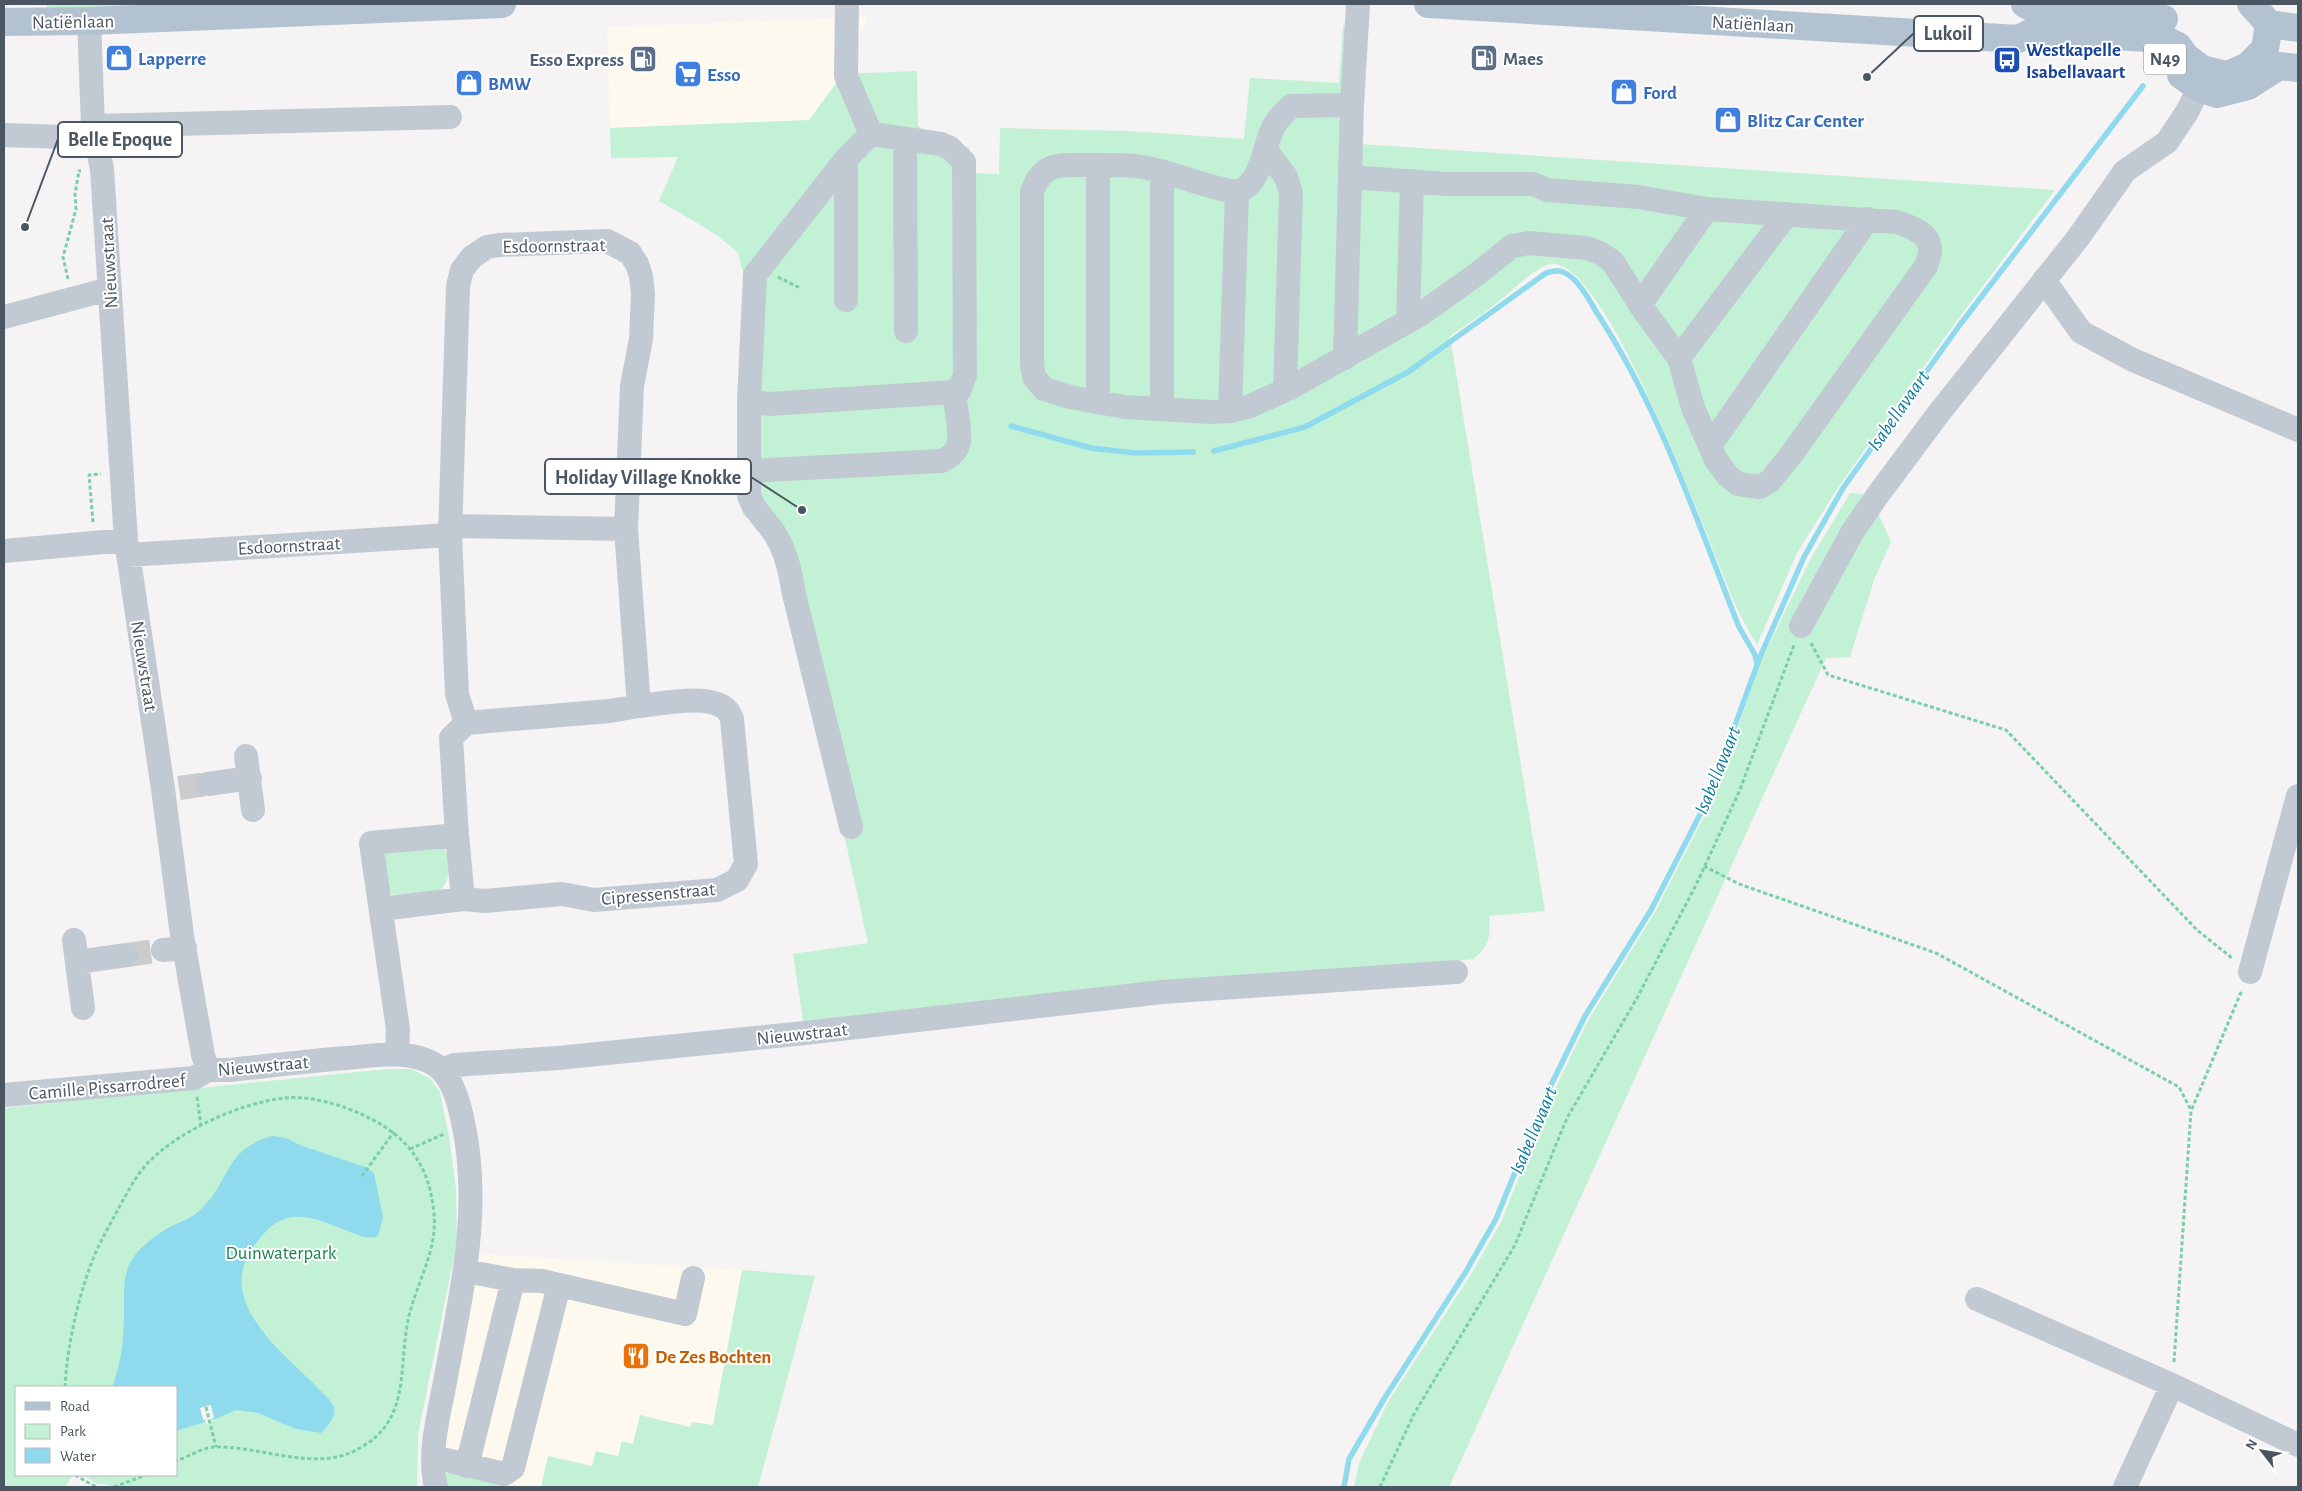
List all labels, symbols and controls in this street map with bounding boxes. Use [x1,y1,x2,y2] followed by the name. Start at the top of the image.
[32,12,114,33] street label: Natiënlaan
[1711,13,1795,36] street label: Natiënlaan
[1914,16,1983,51] callout: Lukoil
[1923,24,1973,44] text: Lukoil
[2026,41,2126,82] place label: Westkapelle Isabellavaart
[104,43,134,73] shop icon: Lapperre
[1469,43,1499,73] fuel station icon: Maes
[628,44,658,74] fuel station icon: Esso Express
[2144,44,2186,74] road number: N49
[1992,45,2022,75] bus stop icon: Westkapelle Isabellavaart
[138,50,206,69] place label: Lapperre
[1503,50,1543,69] place label: Maes
[529,51,624,70] place label: Esso Express
[673,59,703,89] supermarket icon: Esso
[707,66,741,85] place label: Esso
[454,68,484,98] shop icon: BMW
[488,75,532,94] place label: BMW
[1609,77,1639,107] shop icon: Ford
[1643,84,1677,103] place label: Ford
[1713,105,1743,135] shop icon: Blitz Car Center
[1747,112,1864,131] place label: Blitz Car Center
[58,122,182,157] callout: Belle Epoque
[68,130,172,150] text: Belle Epoque
[98,217,121,309] street label: Nieuwstraat
[502,236,606,257] street label: Esdoornstraat
[1864,366,1934,454] water label: Isabellavaart
[545,459,751,494] callout: Holiday Village Knokke
[555,468,741,488] text: Holiday Village Knokke
[237,534,341,559] street label: Esdoornstraat
[127,620,160,713] street label: Nieuwstraat
[1691,723,1745,817] water label: Isabellavaart
[600,880,716,909] street label: Cipressenstraat
[756,1020,849,1049] street label: Nieuwstraat
[217,1053,309,1080] street label: Nieuwstraat
[28,1071,188,1104] street label: Camille Pissarrodreef
[1507,1083,1561,1177] water label: Isabellavaart
[225,1244,337,1263] park label: Duinwaterpark
[621,1341,651,1371] restaurant icon: De Zes Bochten
[655,1348,771,1367] place label: De Zes Bochten
[15,1386,178,1476] legend
[60,1399,90,1414] text: Road
[60,1424,86,1439] text: Park
[2237,1426,2287,1476] north arrow
[2243,1437,2260,1453] text: N
[60,1449,96,1464] text: Water

